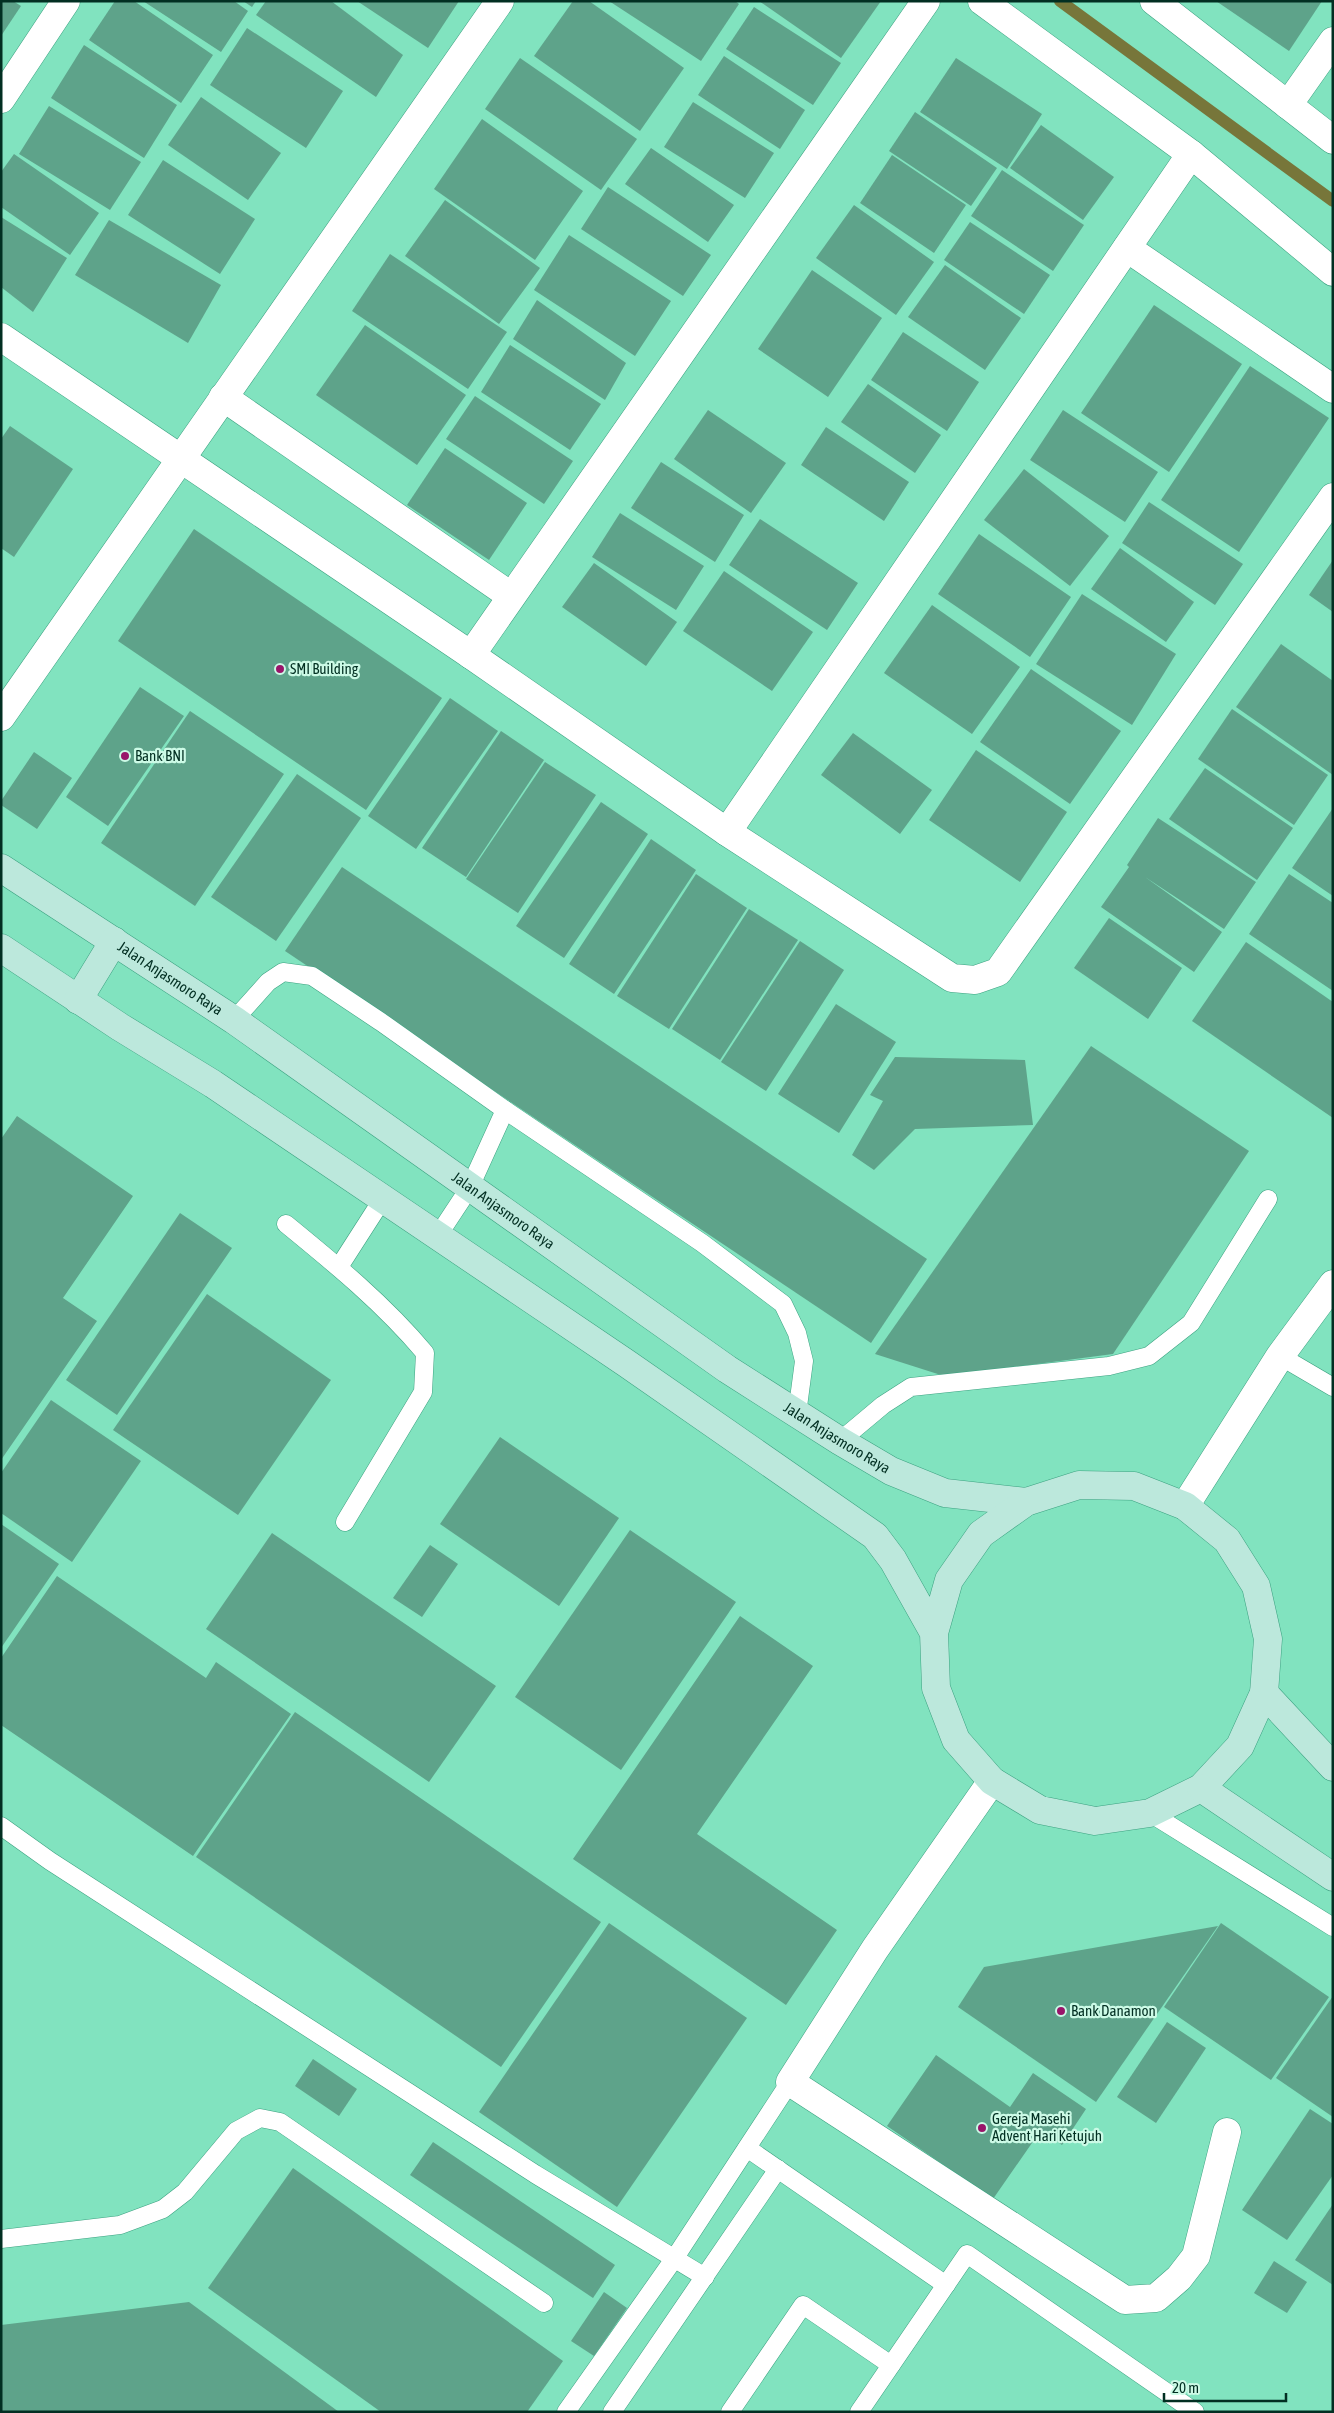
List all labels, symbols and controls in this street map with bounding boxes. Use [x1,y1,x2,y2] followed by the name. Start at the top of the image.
[290,660,359,677] place label: SMI Building
[274,663,286,675] marker: SMI Building
[135,747,185,764] place label: Bank BNI
[119,750,131,762] marker: Bank BNI
[115,938,226,1018] street label: Jalan Anjasmoro Raya
[449,1168,558,1252] street label: Jalan Anjasmoro Raya
[781,1399,893,1477] street label: Jalan Anjasmoro Raya
[1071,2002,1156,2019] place label: Bank Danamon
[1055,2005,1067,2017] marker: Bank Danamon
[992,2110,1102,2144] place label: Gereja Masehi Advent Hari Ketujuh
[976,2122,988,2134] marker: Gereja Masehi Advent Hari Ketujuh
[1164,2370,1286,2402] scale bar
[1172,2379,1199,2396] text: 20 m

